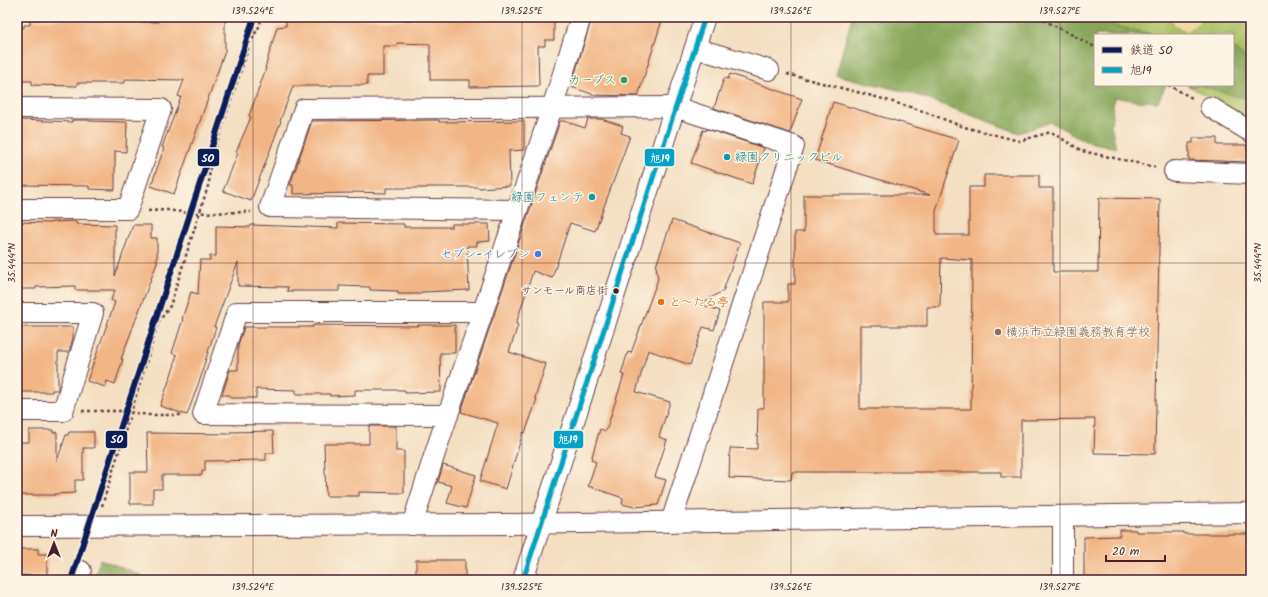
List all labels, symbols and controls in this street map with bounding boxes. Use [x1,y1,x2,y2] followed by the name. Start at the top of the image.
[232,3,275,19] text: 139.524°E
[501,3,544,19] text: 139.525°E
[770,3,813,19] text: 139.526°E
[1039,3,1082,19] text: 139.527°E
[1094,34,1234,86] legend
[1130,41,1173,60] text: 鉄道 SO
[1130,61,1152,80] text: 旭19
[569,71,616,90] place label: カーブス
[619,75,629,85] marker: カーブス
[197,148,220,167] line badge: SO
[644,148,675,167] line badge: 旭19
[735,148,843,167] place label: 緑園クリニックビル
[202,150,215,168] text: SO
[650,150,670,168] text: 旭19
[722,152,732,162] marker: 緑園クリニックビル
[511,188,584,207] place label: 緑園フェンテ
[587,192,597,202] marker: 緑園フェンテ
[4,243,20,283] text: 35.444°N
[1250,243,1266,283] text: 35.444°N
[440,245,530,264] place label: セブン-イレブン
[533,249,543,259] marker: セブン-イレブン
[521,282,608,300] place label: サンモール商店街
[611,286,621,296] marker: サンモール商店街
[669,293,729,312] place label: と～たる亭
[656,297,666,307] marker: と～たる亭
[1006,323,1150,342] place label: 横浜市立緑園義務教育学校
[993,327,1003,337] marker: 横浜市立緑園義務教育学校
[105,430,128,449] line badge: SO
[553,430,584,449] line badge: 旭19
[111,431,124,449] text: SO
[558,431,578,449] text: 旭19
[34,523,74,563] north arrow
[51,525,58,543] text: N
[1106,537,1165,563] scale bar
[1112,542,1140,561] text: 20 m
[232,579,275,595] text: 139.524°E
[501,579,544,595] text: 139.525°E
[770,579,813,595] text: 139.526°E
[1039,579,1082,595] text: 139.527°E

